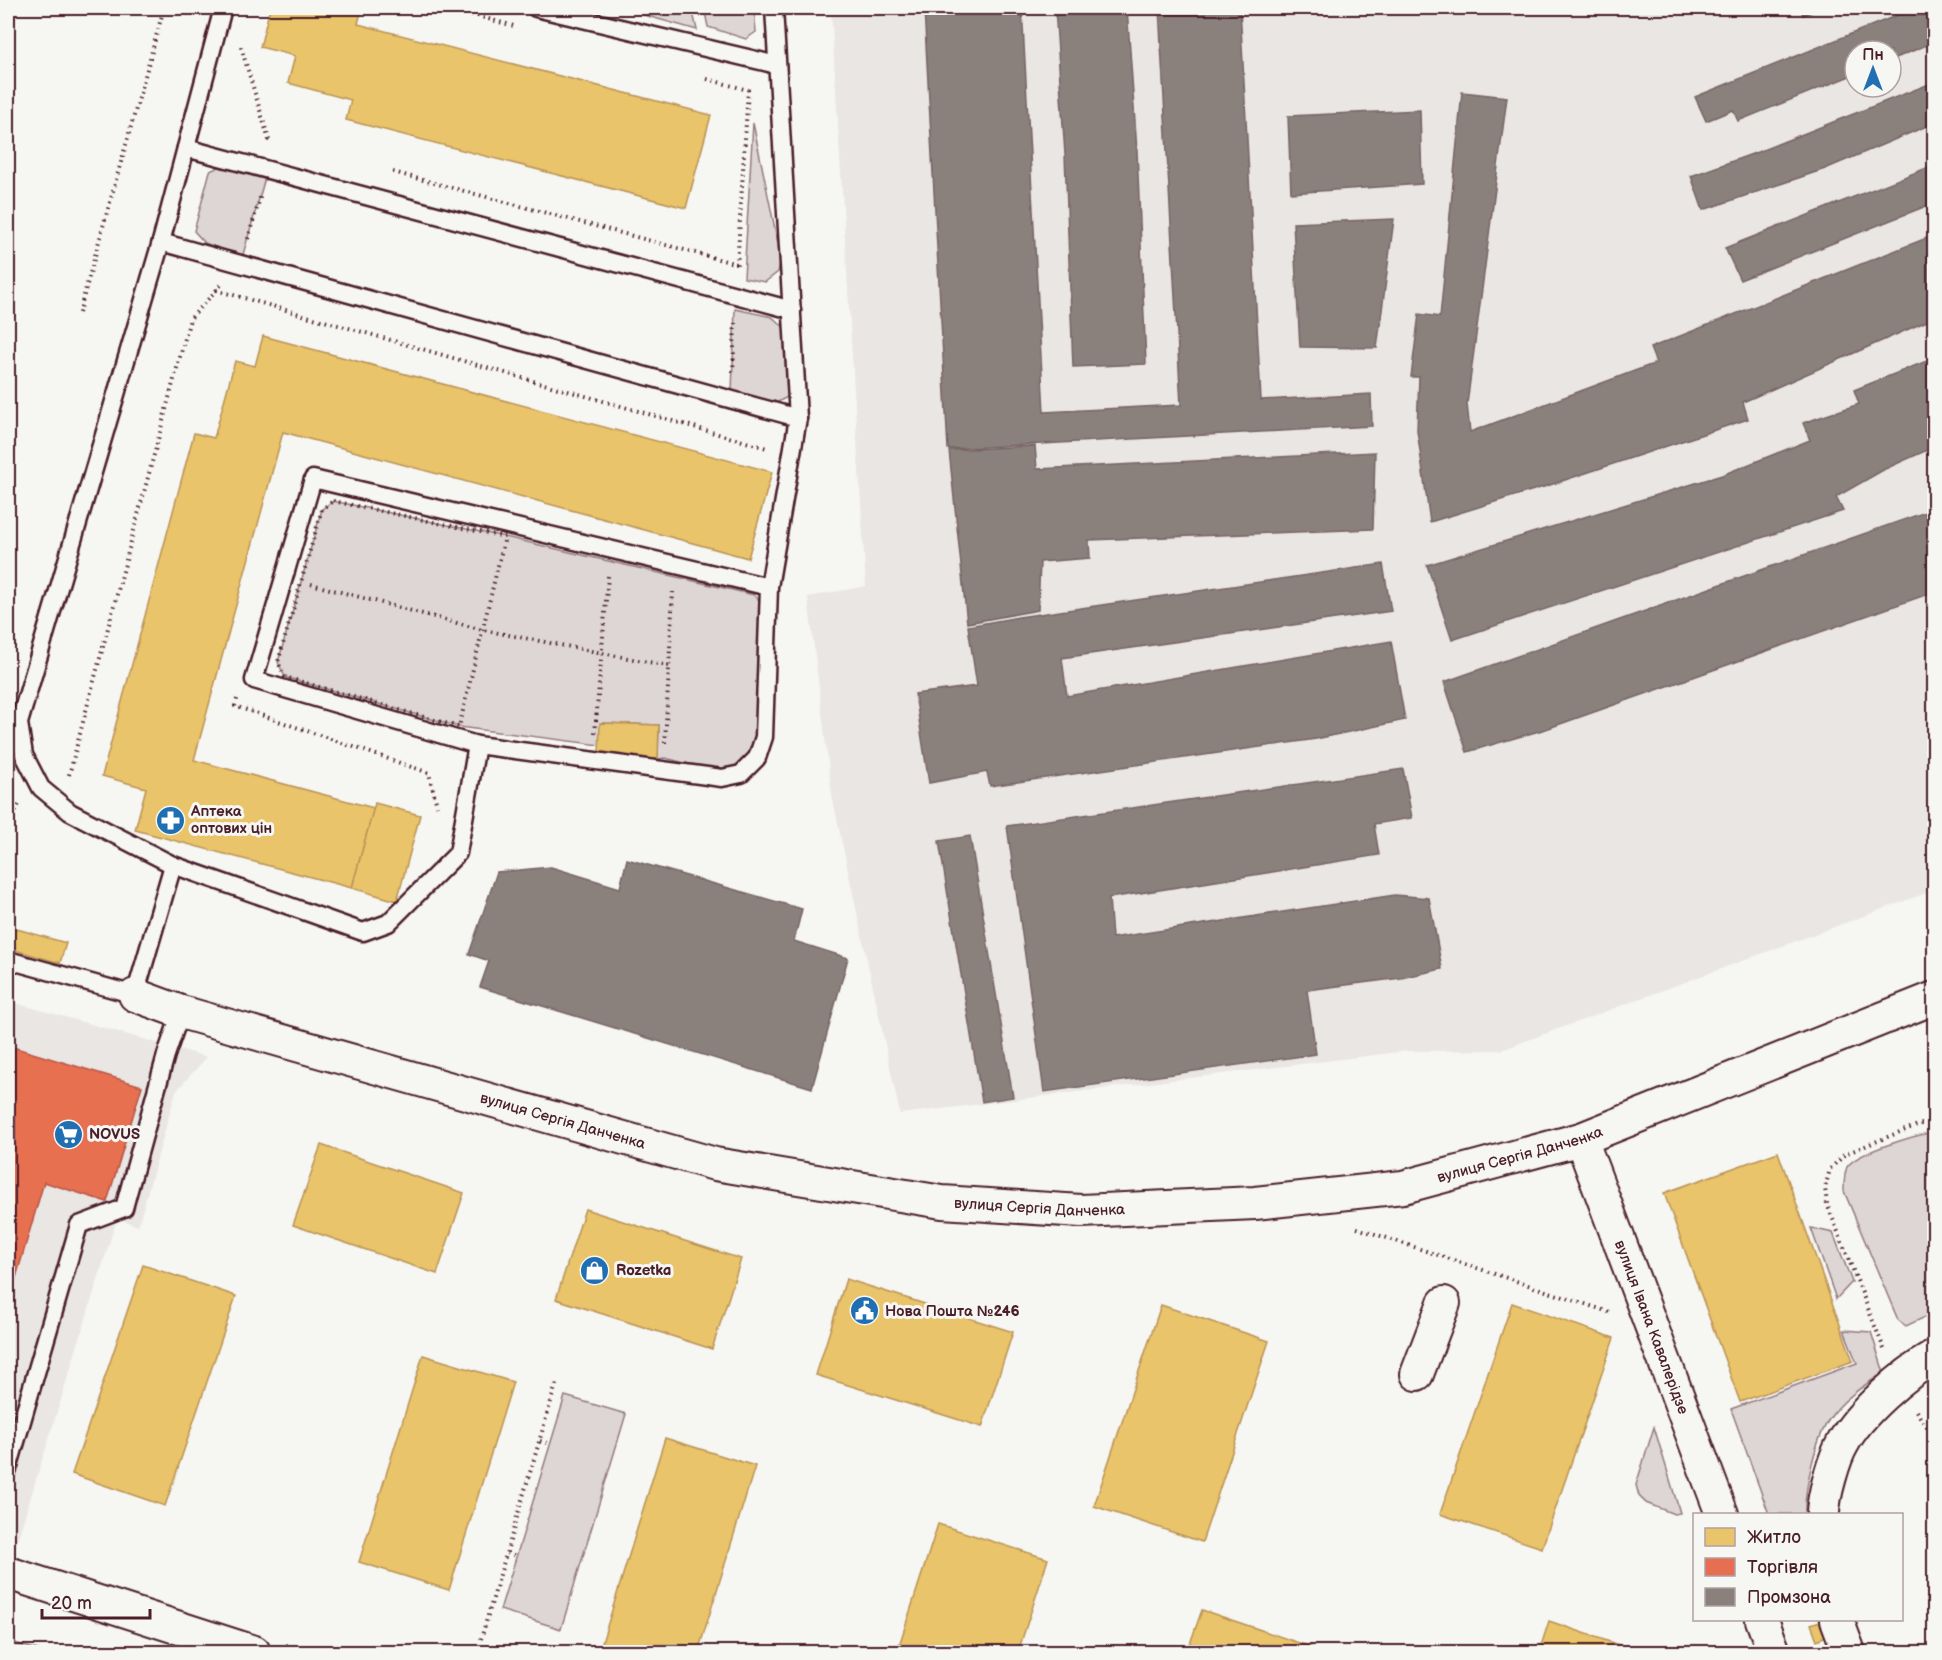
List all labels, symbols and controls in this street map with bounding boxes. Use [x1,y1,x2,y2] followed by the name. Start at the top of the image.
[1843,39,1903,99] north arrow
[1862,46,1884,65] text: Пн
[190,802,272,838] place label: Аптека оптових цін
[154,804,186,836] pharmacy icon: Аптека оптових цін
[478,1089,648,1154] street label: вулиця Сергія Данченка
[52,1118,84,1150] supermarket icon: NOVUS
[1435,1122,1606,1187] street label: вулиця Сергія Данченка
[89,1125,140,1144] place label: NOVUS
[953,1194,1125,1221] street label: вулиця Сергія Данченка
[1610,1238,1693,1417] street label: вулиця Івана Кавалерідзе
[579,1254,611,1286] shop icon: Rozetka
[616,1261,671,1280] place label: Rozetka
[848,1295,880,1327] public building icon: Нова Пошта №246
[885,1302,1020,1321] place label: Нова Пошта №246
[1693,1513,1903,1621] legend
[1747,1527,1801,1548] text: Житло
[1747,1557,1818,1578] text: Торгівля
[42,1582,150,1620] scale bar
[1747,1587,1831,1608] text: Промзона
[51,1593,92,1614] text: 20 m

